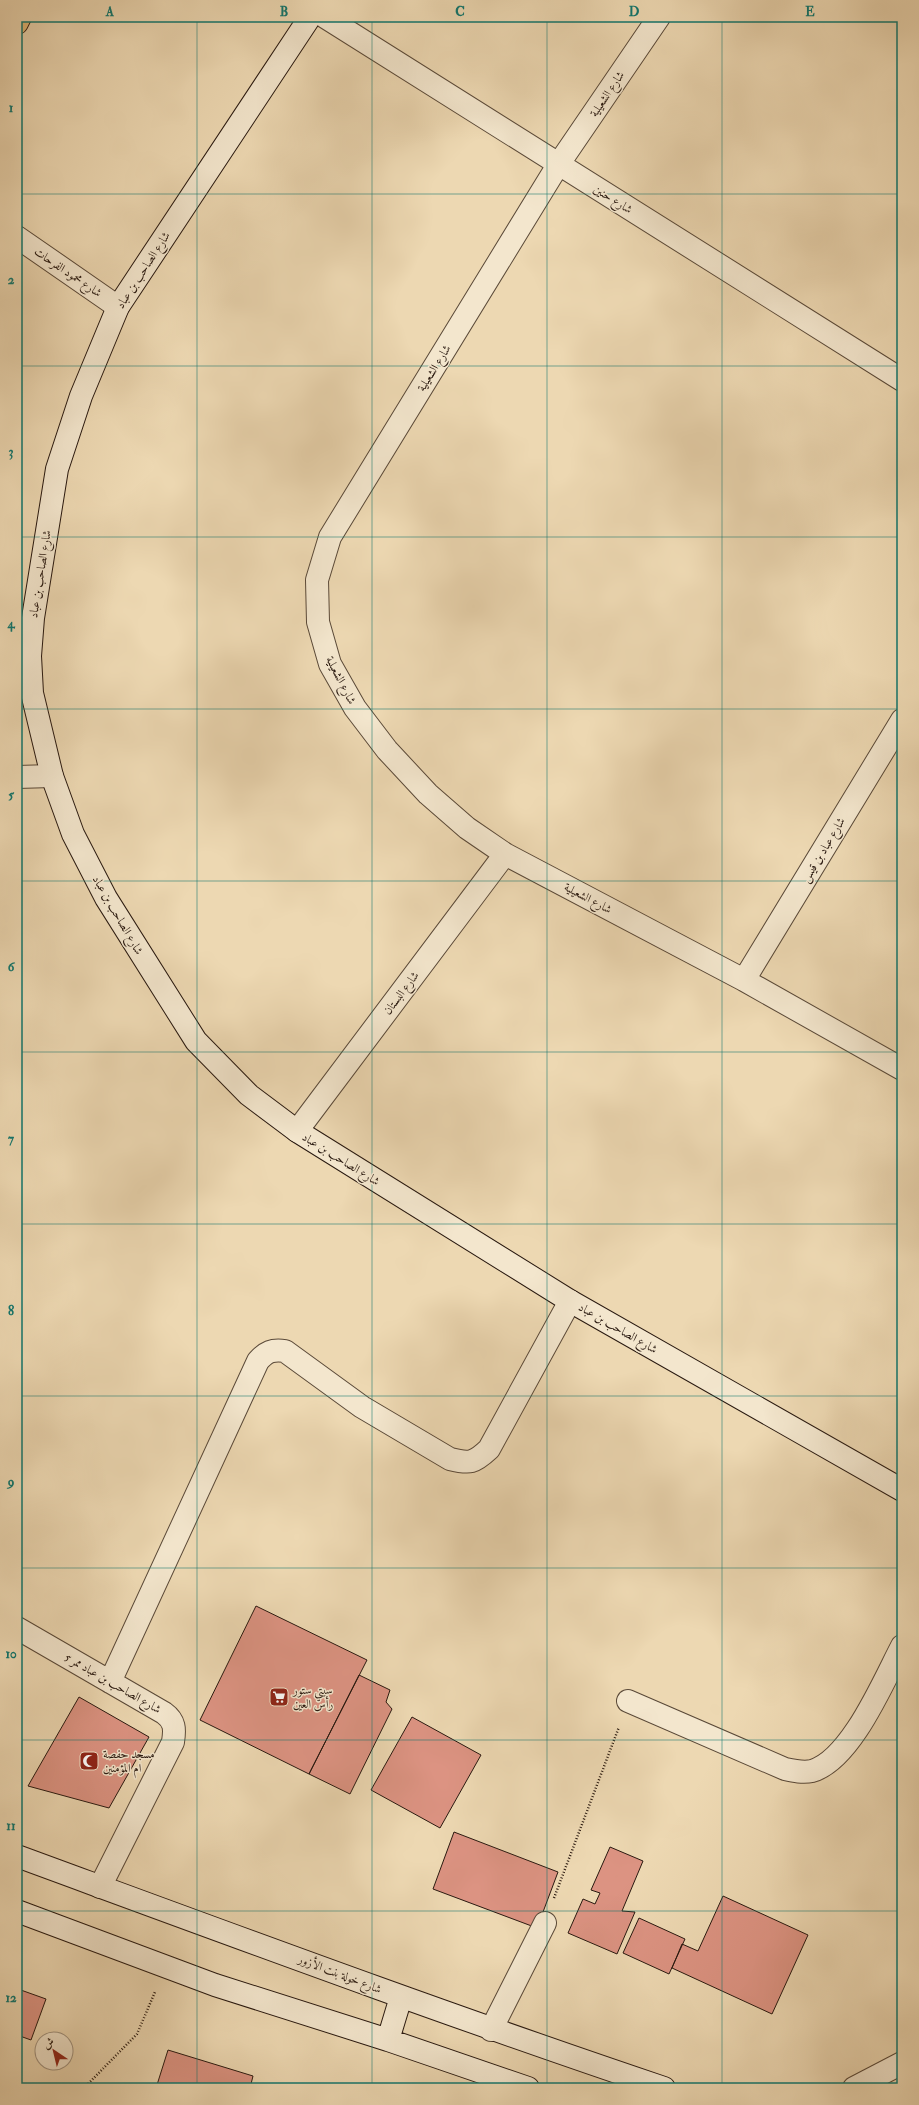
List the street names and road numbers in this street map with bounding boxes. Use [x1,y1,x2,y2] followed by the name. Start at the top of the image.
[587,68,631,122] street label: شارع الشعيلية
[589,182,635,220] street label: شارع حنين
[113,229,176,313] street label: شارع الصاحب بن عباد
[29,244,105,303] street label: شارع محمود الفرحات
[414,342,457,396] street label: شارع الشعيلية
[26,529,58,620] street label: شارع الصاحب بن عباد
[319,654,359,708] street label: شارع الشعيلية
[798,815,851,887] street label: شارع عباد بن قيس
[86,873,146,959] street label: شارع الصاحب بن عباد
[560,880,614,920] street label: شارع الشعيلية
[380,969,425,1020] street label: شارع البستان
[298,1130,382,1192] street label: شارع الصاحب بن عباد
[574,1300,660,1360] street label: شارع الصاحب بن عباد
[60,1650,164,1720] street label: شارع الصاحب بن عباد ممر 5
[294,1949,384,2000] street label: شارع خولة بنت الأزور

